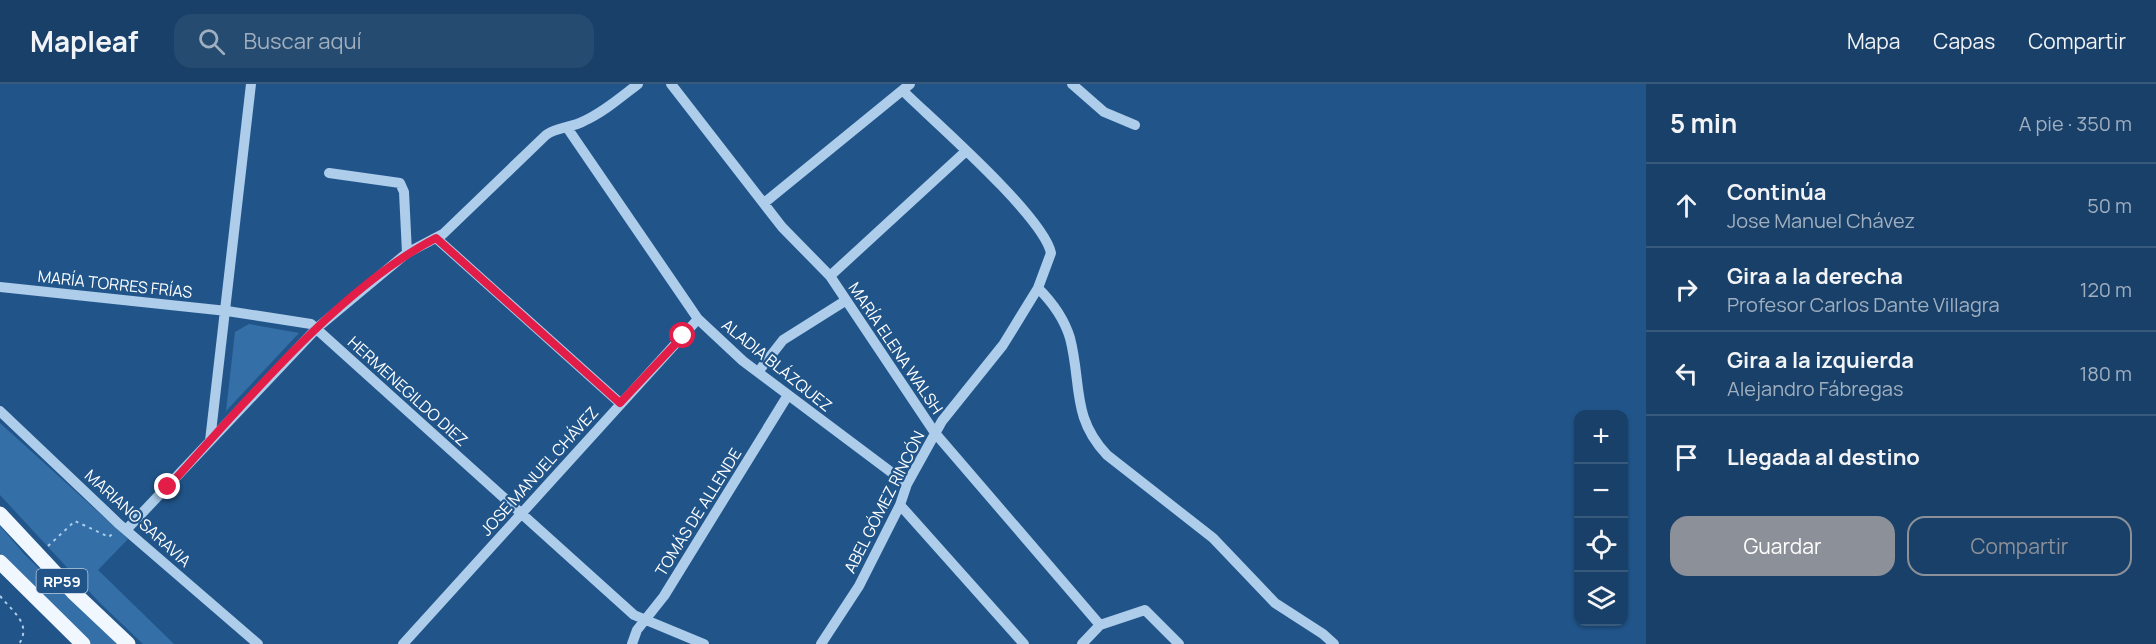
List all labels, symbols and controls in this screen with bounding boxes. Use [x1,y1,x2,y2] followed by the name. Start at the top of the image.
[174,14,594,68] search box
[30,22,138,60] text: Mapleaf
[195,25,228,58] icon: search
[243,26,362,56] text: Buscar aquí
[1847,27,1900,55] text: Mapa
[1933,27,1995,55] text: Capas
[2028,27,2126,55] text: Compartir
[1670,105,1737,141] text: 5 min
[2019,110,2132,137] text: A pie · 350 m
[1727,177,1827,207] text: Continúa
[1670,189,1703,222] icon: ahead
[2087,192,2132,219] text: 50 m
[1727,207,1915,234] text: Jose Manuel Chávez
[1727,261,1903,291] text: Gira a la derecha
[37,265,194,303] street label: MARÍA TORRES FRÍAS
[1670,273,1703,306] icon: right
[2080,276,2132,303] text: 120 m
[844,278,948,418] street label: MARÍA ELENA WALSH
[1727,291,2000,318] text: Profesor Carlos Dante Villagra
[717,314,837,416] street label: ALADIA BLÁZQUEZ
[669,322,695,348] route start
[343,331,473,451] street label: HERMENEGILDO DIEZ
[1727,345,1914,375] text: Gira a la izquierda
[1670,357,1703,390] icon: left
[2079,360,2132,387] text: 180 m
[1727,375,1903,402] text: Alejandro Fábregas
[475,402,603,540] street label: JOSE MANUEL CHÁVEZ
[1574,410,1628,626] map controls
[1574,410,1628,464] button: +
[839,427,929,577] street label: ABEL GÓMEZ RINCÓN
[1670,441,1703,474] icon: arrive
[1727,442,1920,472] text: Llegada al destino
[650,444,746,580] street label: TOMÁS DE ALLENDE
[80,464,196,572] street label: MARIANO SARAVIA
[1574,464,1628,518] button: −
[154,473,180,499] route end
[1670,516,1895,576] button: Guardar
[1907,516,2132,576] button: Compartir
[1574,518,1628,572] button: locate
[36,569,88,593] road number: RP59
[1574,572,1628,626] button: layers

